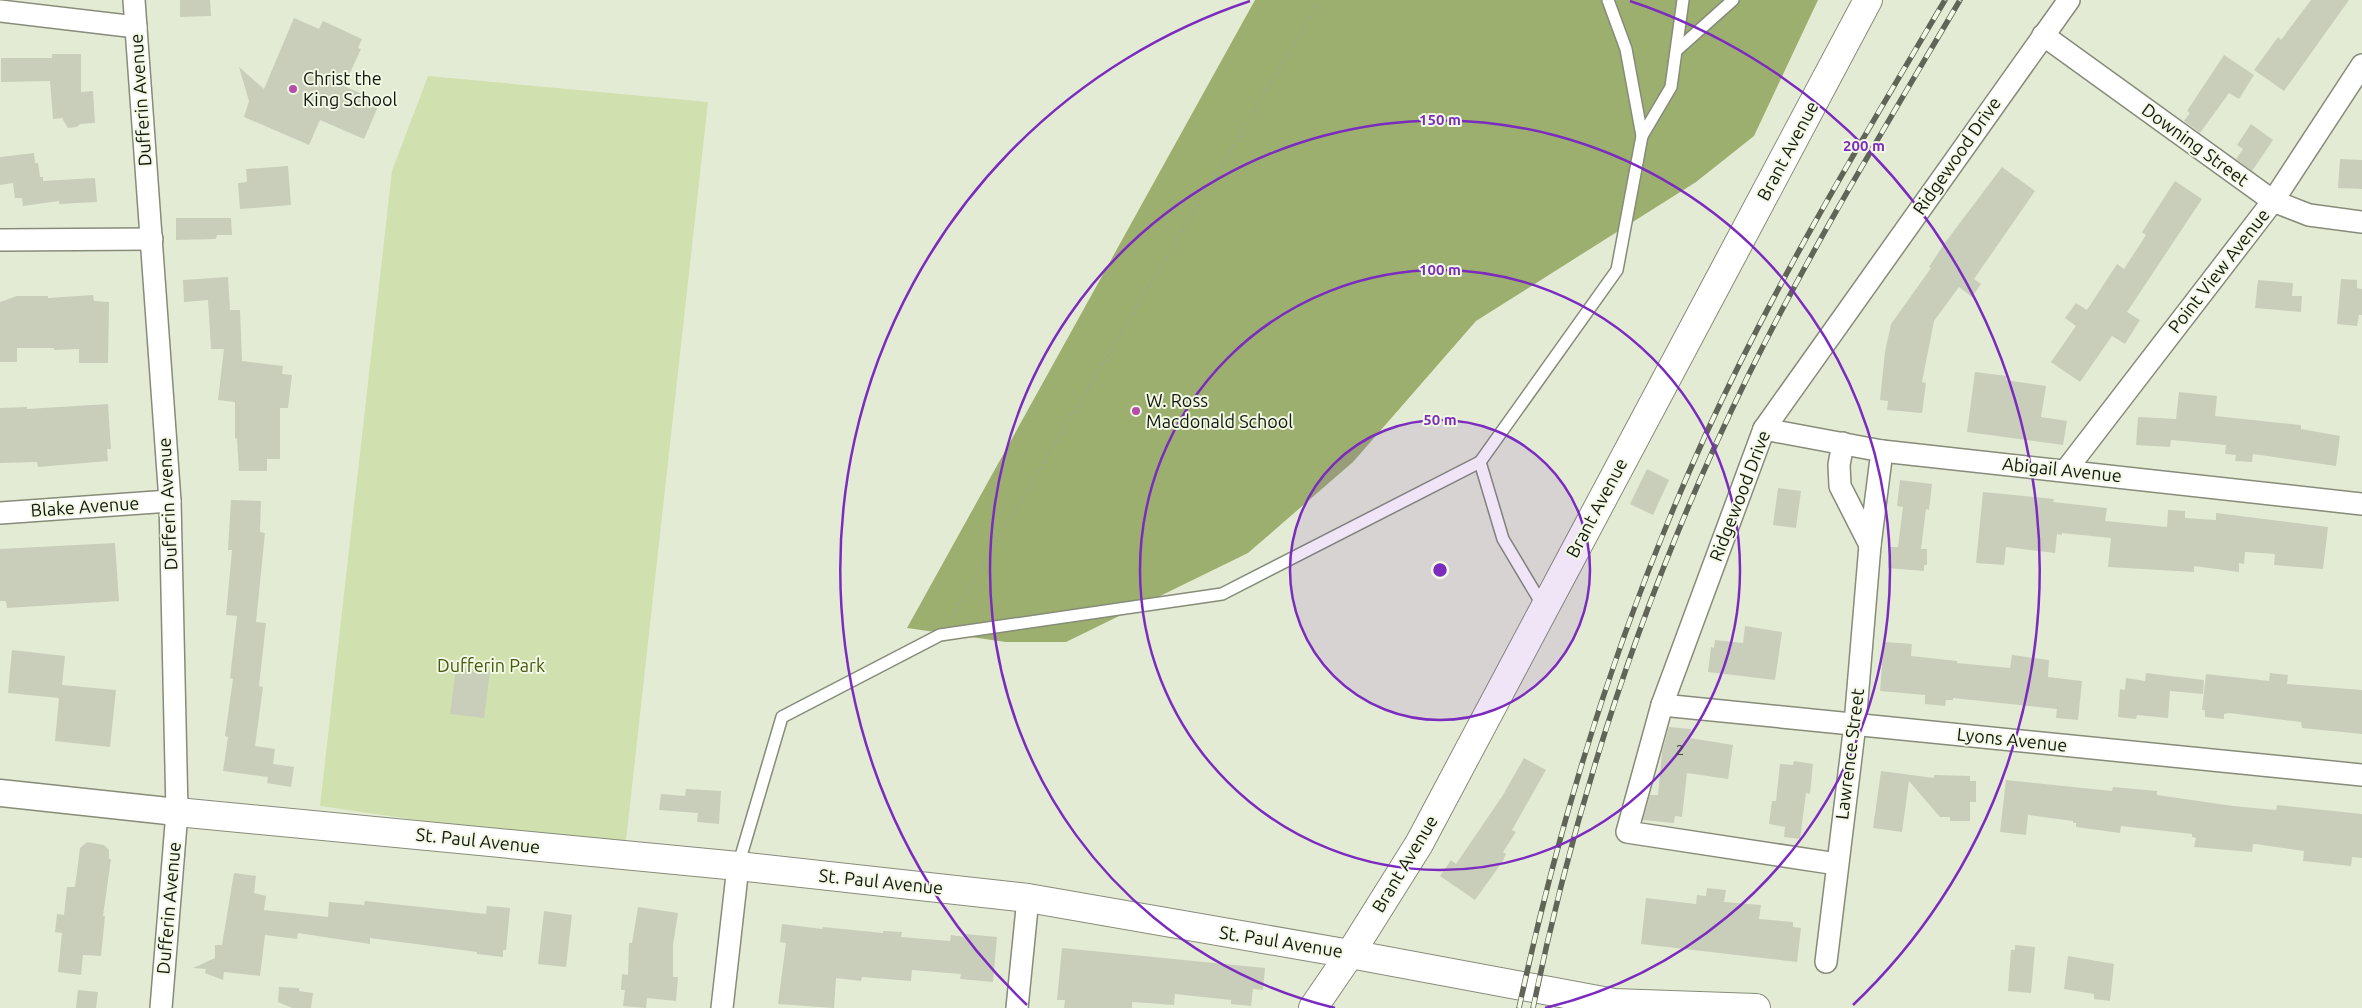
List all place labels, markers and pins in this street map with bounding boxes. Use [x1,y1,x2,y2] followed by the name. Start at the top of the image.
[303,68,398,109] place label: Christ the King School
[287,83,299,95] marker: Christ the King School
[1146,390,1293,431] place label: W. Ross Macdonald School
[1130,405,1142,417] marker: W. Ross Macdonald School
[1431,561,1449,579] centre of rings

